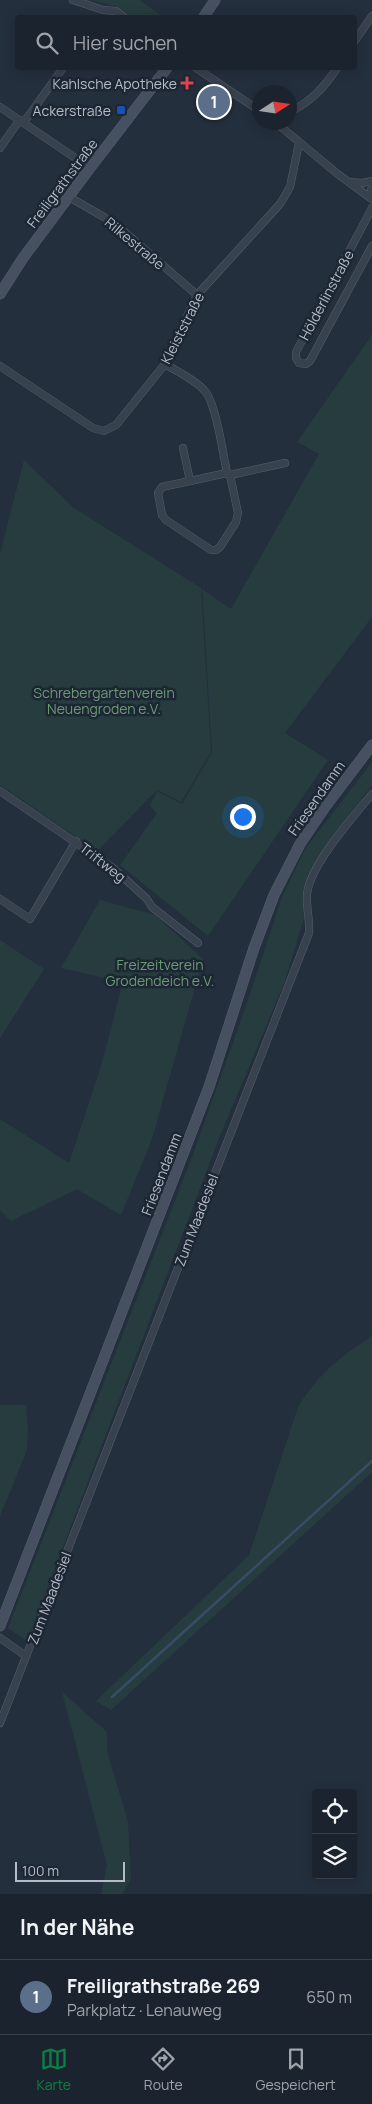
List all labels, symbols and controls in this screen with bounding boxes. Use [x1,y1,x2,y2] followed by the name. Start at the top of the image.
[15,15,357,70] search box
[33,29,61,57] icon: search
[73,30,177,56] text: Hier suchen
[52,74,177,93] place label: Kahlsche Apotheke
[181,77,193,89] marker: Kahlsche Apotheke
[198,83,230,121] pin: 1
[252,85,297,130] north arrow
[33,101,111,120] place label: Ackerstraße
[115,104,127,116] marker: Ackerstraße
[22,135,102,231] street label: Freiligrathstraße
[101,212,169,274] street label: Rilkestraße
[294,247,358,343] street label: Hölderlinstraße
[156,289,208,367] street label: Kleiststraße
[33,683,175,718] park label: Schrebergartenverein Neuengroden e.V.
[283,757,349,839] street label: Friesendamm
[230,804,256,830] your location
[76,838,130,886] street label: Triftweg
[106,955,214,990] park label: Freizeitverein Grodendeich e.V.
[137,1130,185,1218] street label: Friesendamm
[170,1171,222,1269] street label: Zum Maadesiel
[23,1549,75,1647] street label: Zum Maadesiel
[312,1789,357,1879] map controls
[312,1789,357,1834] button: locate
[312,1834,357,1879] button: layers
[15,1859,125,1882] scale bar
[22,1861,59,1880] text: 100 m
[20,1913,134,1941] text: In der Nähe
[67,1973,260,1999] text: Freiligrathstraße 269
[32,1986,40,2008] text: 1
[306,1986,352,2008] text: 650 m
[67,1999,222,2021] text: Parkplatz · Lenauweg
[36,2045,71,2094] tab: Karte
[144,2045,183,2094] tab: Route
[256,2045,336,2094] tab: Gespeichert

